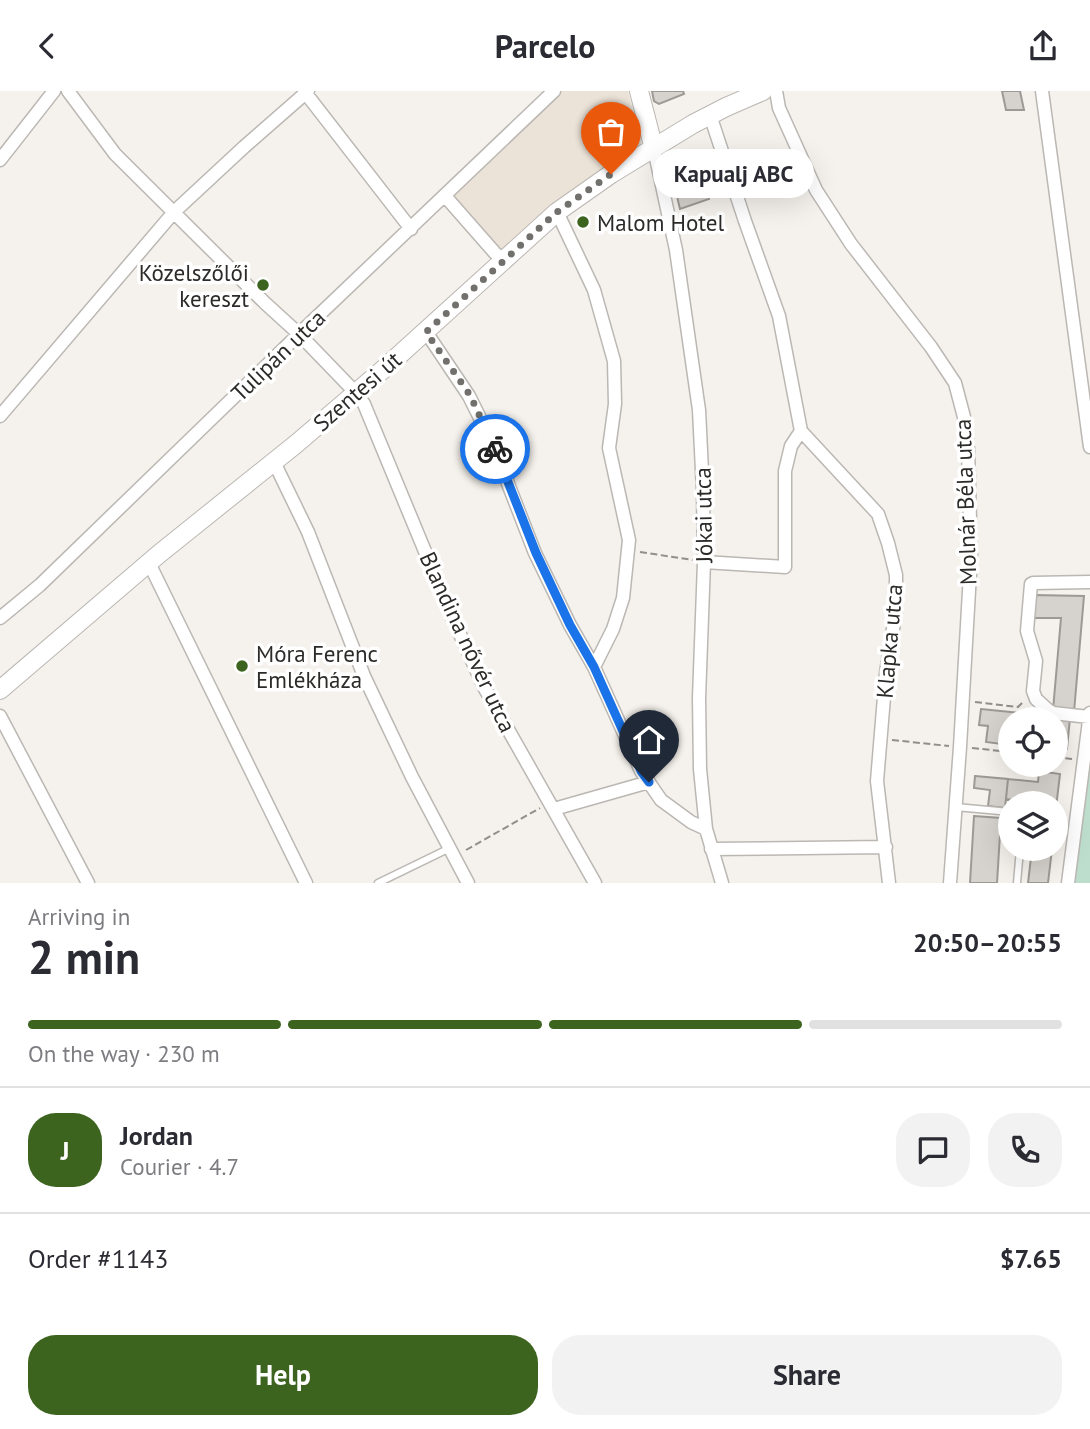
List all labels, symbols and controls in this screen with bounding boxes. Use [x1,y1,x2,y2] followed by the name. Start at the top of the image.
[495,25,595,67] text: Parcelo
[28,27,66,65] icon: back
[1024,27,1062,65] icon: share
[581,102,641,174] pin
[592,113,630,151] icon: bag
[653,149,814,199] callout: Kapualj ABC
[674,159,793,188] text: Kapualj ABC
[597,208,724,237] place label: Malom Hotel
[575,214,591,230] marker: Malom Hotel
[139,258,249,313] place label: Közelszőlői kereszt
[255,277,271,293] marker: Közelszőlői kereszt
[225,303,331,407] street label: Tulipán utca
[307,345,407,437] street label: Szentesi út
[460,414,530,484] courier
[948,418,982,586] street label: Molnár Béla utca
[476,430,514,468] icon: bike
[688,467,718,564] street label: Jókai utca
[413,547,523,737] street label: Blandina nővér utca
[870,583,908,699] street label: Klapka utca
[256,639,378,694] place label: Móra Ferenc Emlékháza
[234,658,250,674] marker: Móra Ferenc Emlékháza
[998,707,1068,861] map controls
[998,707,1068,777] button: locate
[619,710,679,782] pin
[630,721,668,759] icon: home
[998,791,1068,861] button: layers
[28,902,130,931] text: Arriving in
[913,926,1062,959] text: 20:50–20:55
[28,927,140,987] text: 2 min
[28,1039,220,1068] text: On the way · 230 m
[896,1113,970,1187] button: chat
[988,1113,1062,1187] button: phone
[120,1119,193,1152] text: Jordan
[61,1134,69,1167] text: J
[120,1152,239,1181] text: Courier · 4.7
[28,1242,168,1275] text: Order #1143
[1000,1242,1062,1275] text: $7.65
[28,1335,538,1415] button: Help
[552,1335,1062,1415] button: Share

